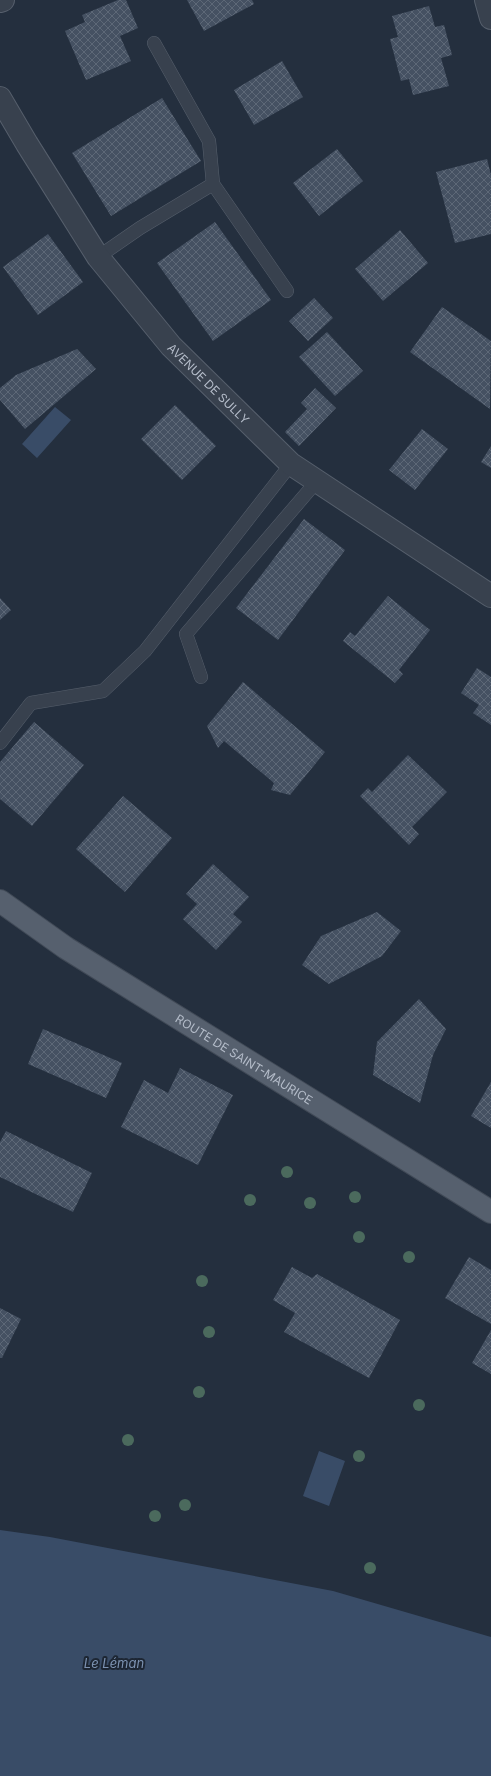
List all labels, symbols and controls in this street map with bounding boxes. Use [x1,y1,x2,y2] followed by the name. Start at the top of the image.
[165,340,253,427] street label: AVENUE DE SULLY
[173,1010,316,1107] street label: ROUTE DE SAINT-MAURICE
[84,1655,144,1671] water label: Le Léman

